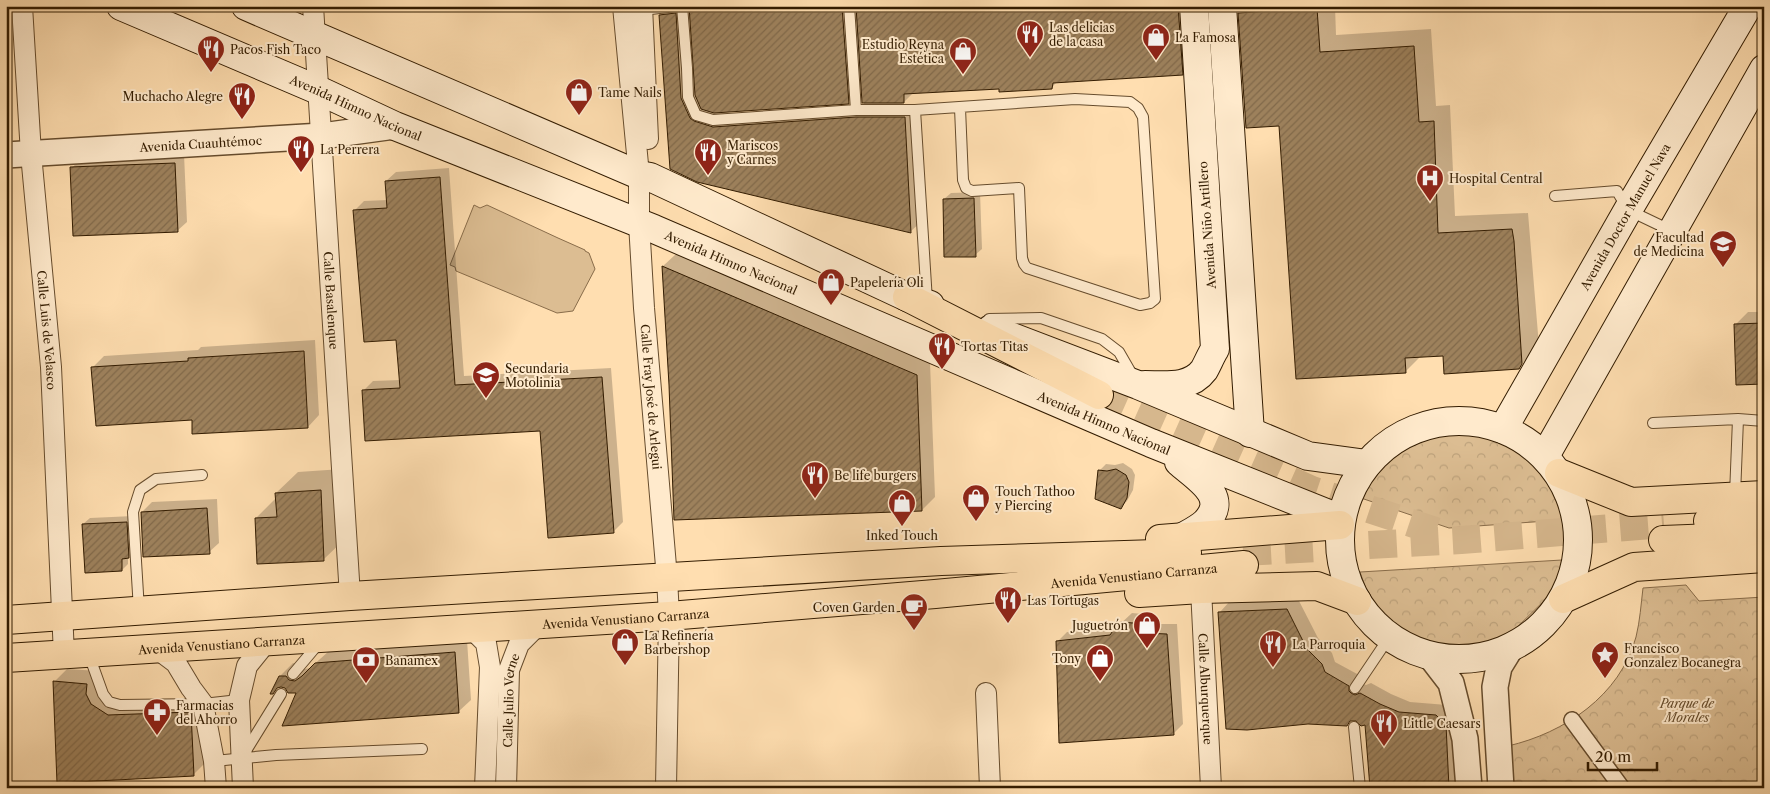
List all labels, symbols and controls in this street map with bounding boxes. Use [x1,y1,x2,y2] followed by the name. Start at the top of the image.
[1015,19,1045,58] restaurant icon: Las delicias de la casa
[1049,20,1114,49] place label: Las delicias de la casa
[1141,22,1171,61] shop icon: La Famosa
[1175,30,1237,45] place label: La Famosa
[196,34,226,73] restaurant icon: Pacos Fish Taco
[948,36,978,75] shop icon: Estudio Reyna Estética
[862,37,945,66] place label: Estudio Reyna Estética
[230,42,321,57] place label: Pacos Fish Taco
[287,71,424,144] street label: Avenida Himno Nacional
[564,77,594,116] shop icon: Tame Nails
[227,81,257,120] restaurant icon: Muchacho Alegre
[598,85,662,100] place label: Tame Nails
[123,89,223,104] place label: Muchacho Alegre
[138,132,262,155] street label: Avenida Cuauhtémoc
[286,134,316,173] restaurant icon: La Perrera
[693,137,723,176] restaurant icon: Mariscos y Carnes
[726,138,778,167] place label: Mariscos y Carnes
[1576,140,1673,293] street label: Avenida Doctor Manuel Nava
[320,142,380,157] place label: La Perrera
[1195,161,1219,290] street label: Avenida Niño Artillero
[1415,163,1445,202] hospital icon: Hospital Central
[1449,171,1543,186] place label: Hospital Central
[662,227,800,298] street label: Avenida Himno Nacional
[1708,229,1738,268] school or university icon: Facultad de Medicina
[1633,230,1705,259] place label: Facultad de Medicina
[321,251,342,350] street label: Calle Basalenque
[816,267,846,306] shop icon: Papelería Oli
[34,269,60,390] street label: Calle Luis de Velasco
[850,275,924,290] place label: Papelería Oli
[638,323,665,471] street label: Calle Fray José de Arlegui
[927,331,957,370] restaurant icon: Tortas Titas
[961,339,1028,354] place label: Tortas Titas
[471,360,501,399] school or university icon: Secundaria Motolinia
[505,361,569,390] place label: Secundaria Motolinia
[1035,387,1173,458] street label: Avenida Himno Nacional
[800,460,830,499] restaurant icon: Be life burgers
[834,468,916,483] place label: Be life burgers
[961,483,991,522] shop icon: Touch Tathoo y Piercing
[994,484,1075,513] place label: Touch Tathoo y Piercing
[887,488,917,527] shop icon: Inked Touch
[866,528,938,543] place label: Inked Touch
[1049,560,1219,591] street label: Avenida Venustiano Carranza
[993,585,1023,624] restaurant icon: Las Tortugas
[899,592,929,631] cafe icon: Coven Garden
[1027,593,1099,608] place label: Las Tortugas
[813,600,895,615] place label: Coven Garden
[541,605,710,632] street label: Avenida Venustiano Carranza
[1132,610,1162,649] shop icon: Juguetrón
[1070,618,1128,633] place label: Juguetrón
[610,627,640,666] shop icon: La Refinería Barbershop
[644,628,714,657] place label: La Refinería Barbershop
[1258,629,1288,668] restaurant icon: La Parroquia
[137,632,306,657] street label: Avenida Venustiano Carranza
[1196,633,1216,745] street label: Calle Alburquerque
[1292,637,1366,652] place label: La Parroquia
[1590,640,1620,679] place icon: Francisco Gonzalez Bocanegra
[1624,641,1742,670] place label: Francisco Gonzalez Bocanegra
[1085,643,1115,682] shop icon: Tony
[351,645,381,684] bank icon: Banamex
[500,651,522,748] street label: Calle Julio Verne
[1052,651,1081,666] place label: Tony
[385,653,438,668] place label: Banamex
[1659,696,1715,725] park label: Parque de Morales
[142,697,172,736] pharmacy icon: Farmacias del Ahorro
[176,698,237,727] place label: Farmacias del Ahorro
[1369,708,1399,747] restaurant icon: Little Caesars
[1403,716,1481,731] place label: Little Caesars
[1588,739,1656,771] scale bar
[1595,747,1631,766] text: 20 m

